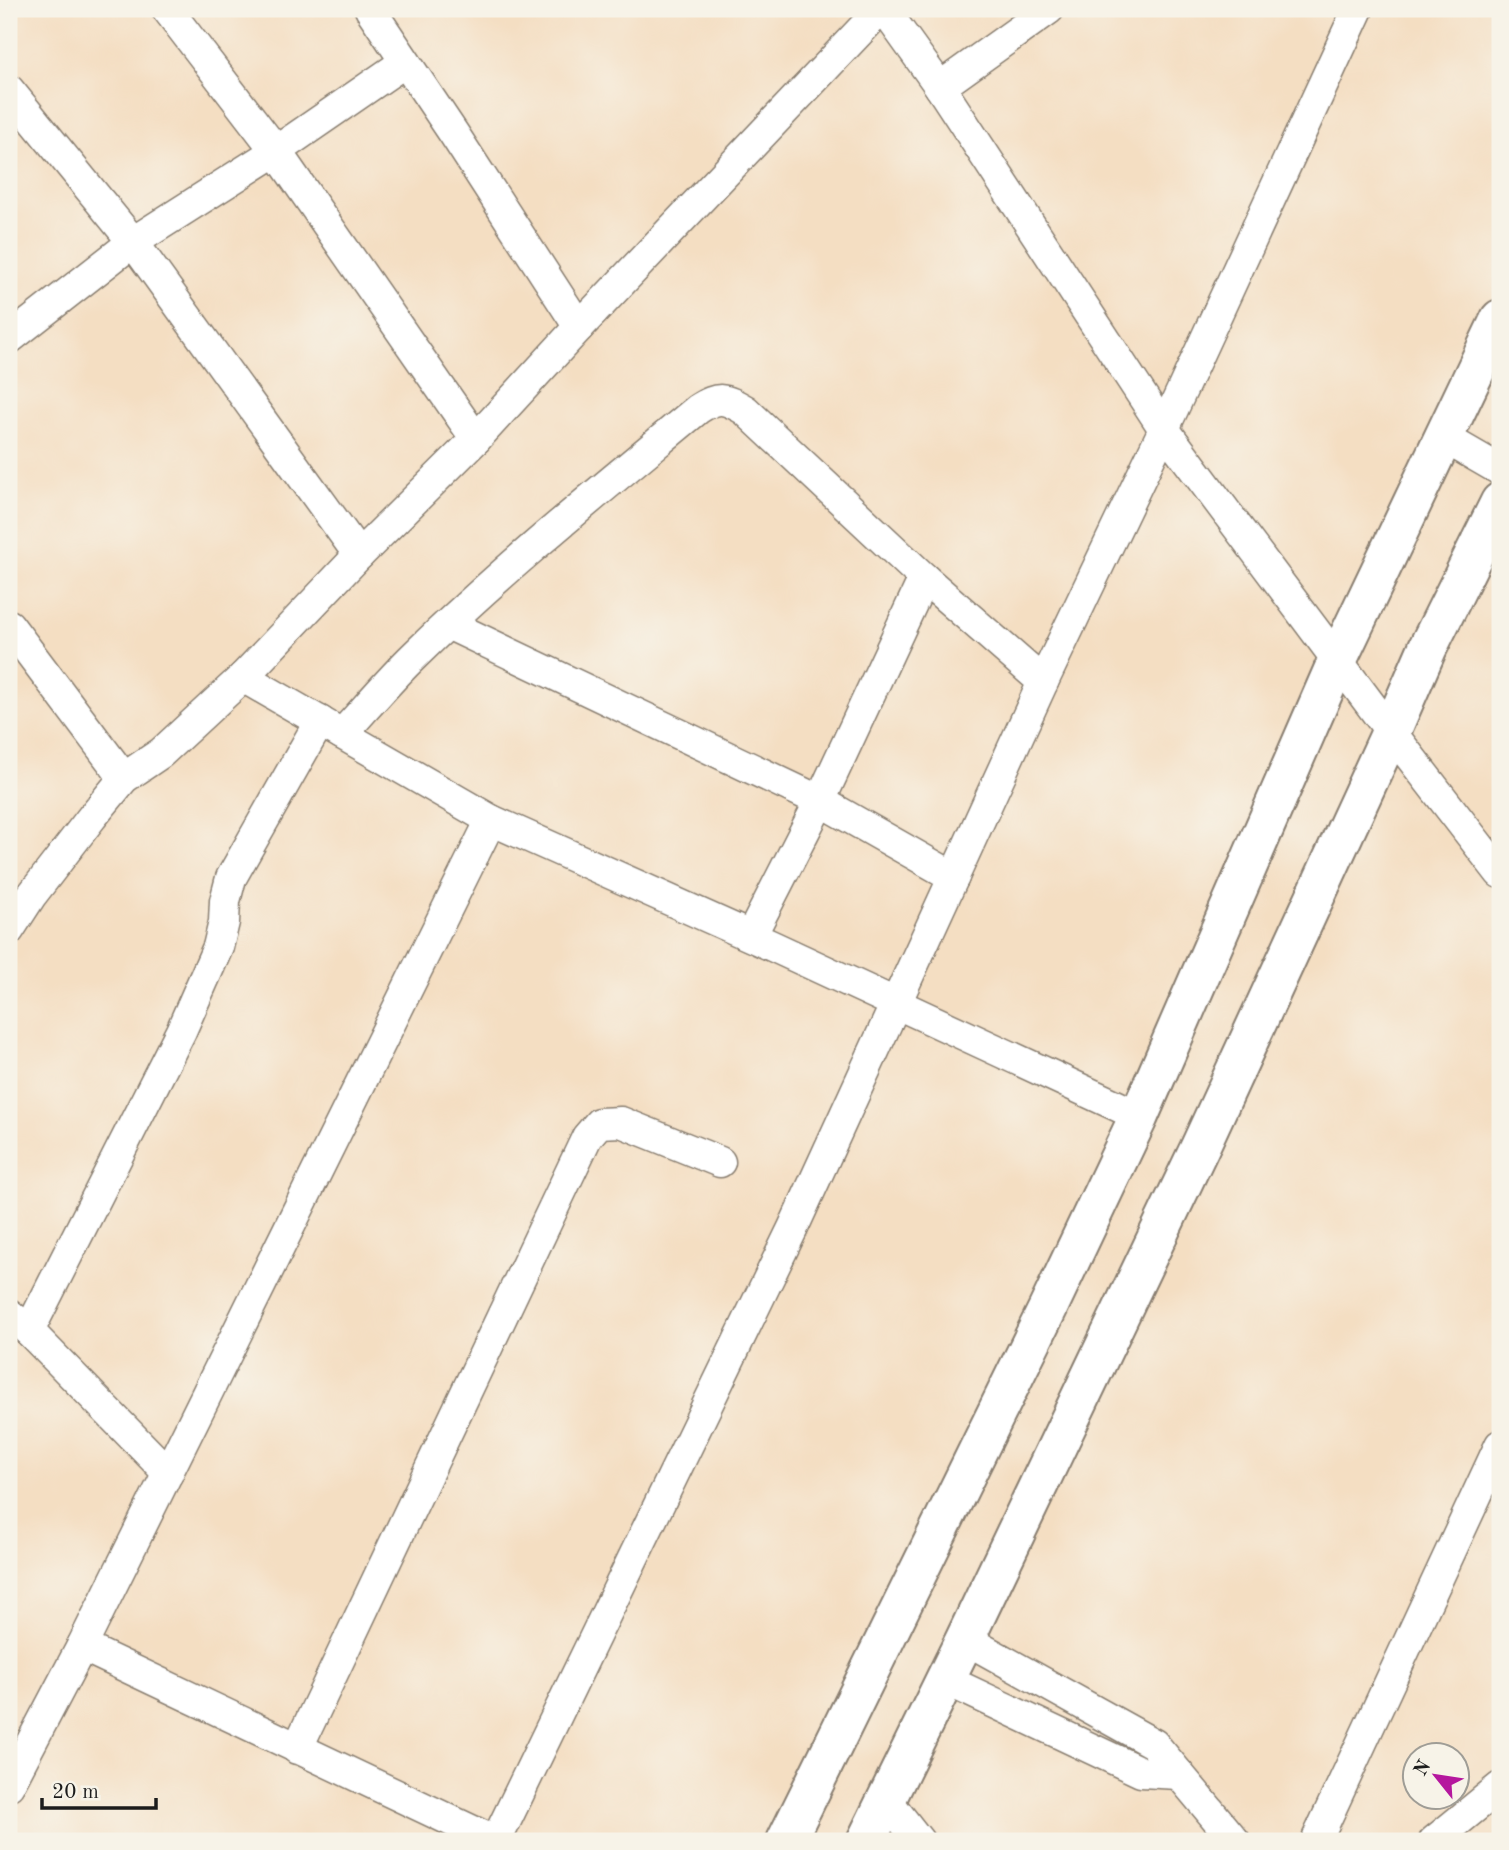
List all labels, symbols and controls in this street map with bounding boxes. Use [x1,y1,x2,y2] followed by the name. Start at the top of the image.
[1400,1742,1470,1812] north arrow
[1412,1757,1436,1780] text: N
[42,1766,156,1810] scale bar
[52,1782,99,1803] text: 20 m

